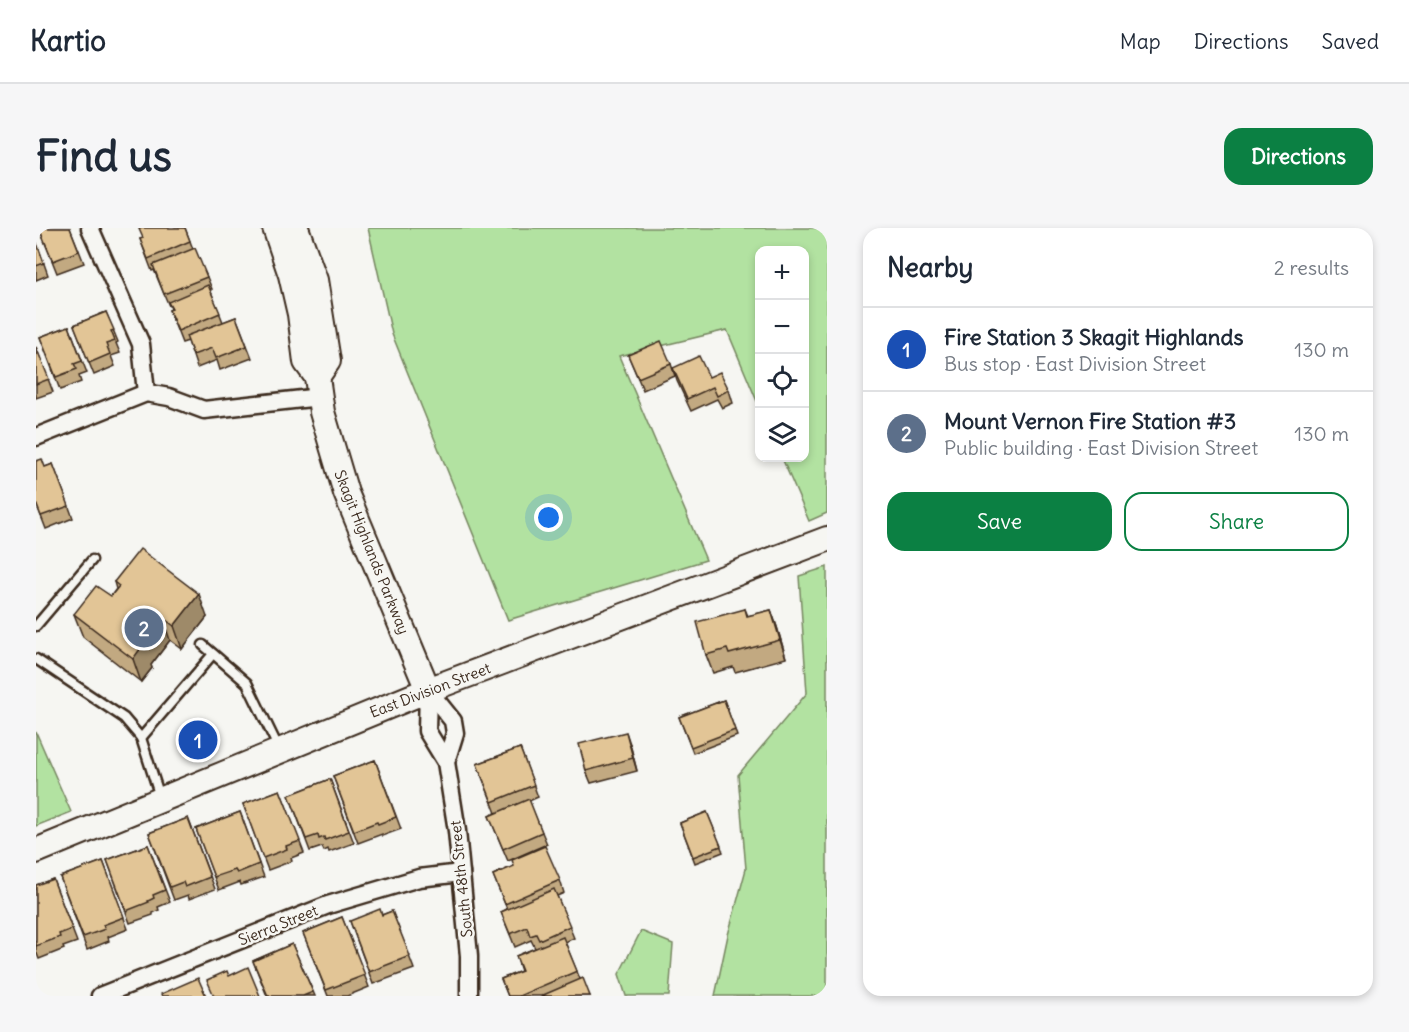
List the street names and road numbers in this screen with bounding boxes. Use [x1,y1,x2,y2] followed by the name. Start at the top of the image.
[330,467,414,637] street label: Skagit Highlands Parkway
[367,658,493,722] street label: East Division Street
[445,820,477,938] street label: South 48th Street
[235,900,321,950] street label: Sierra Street

